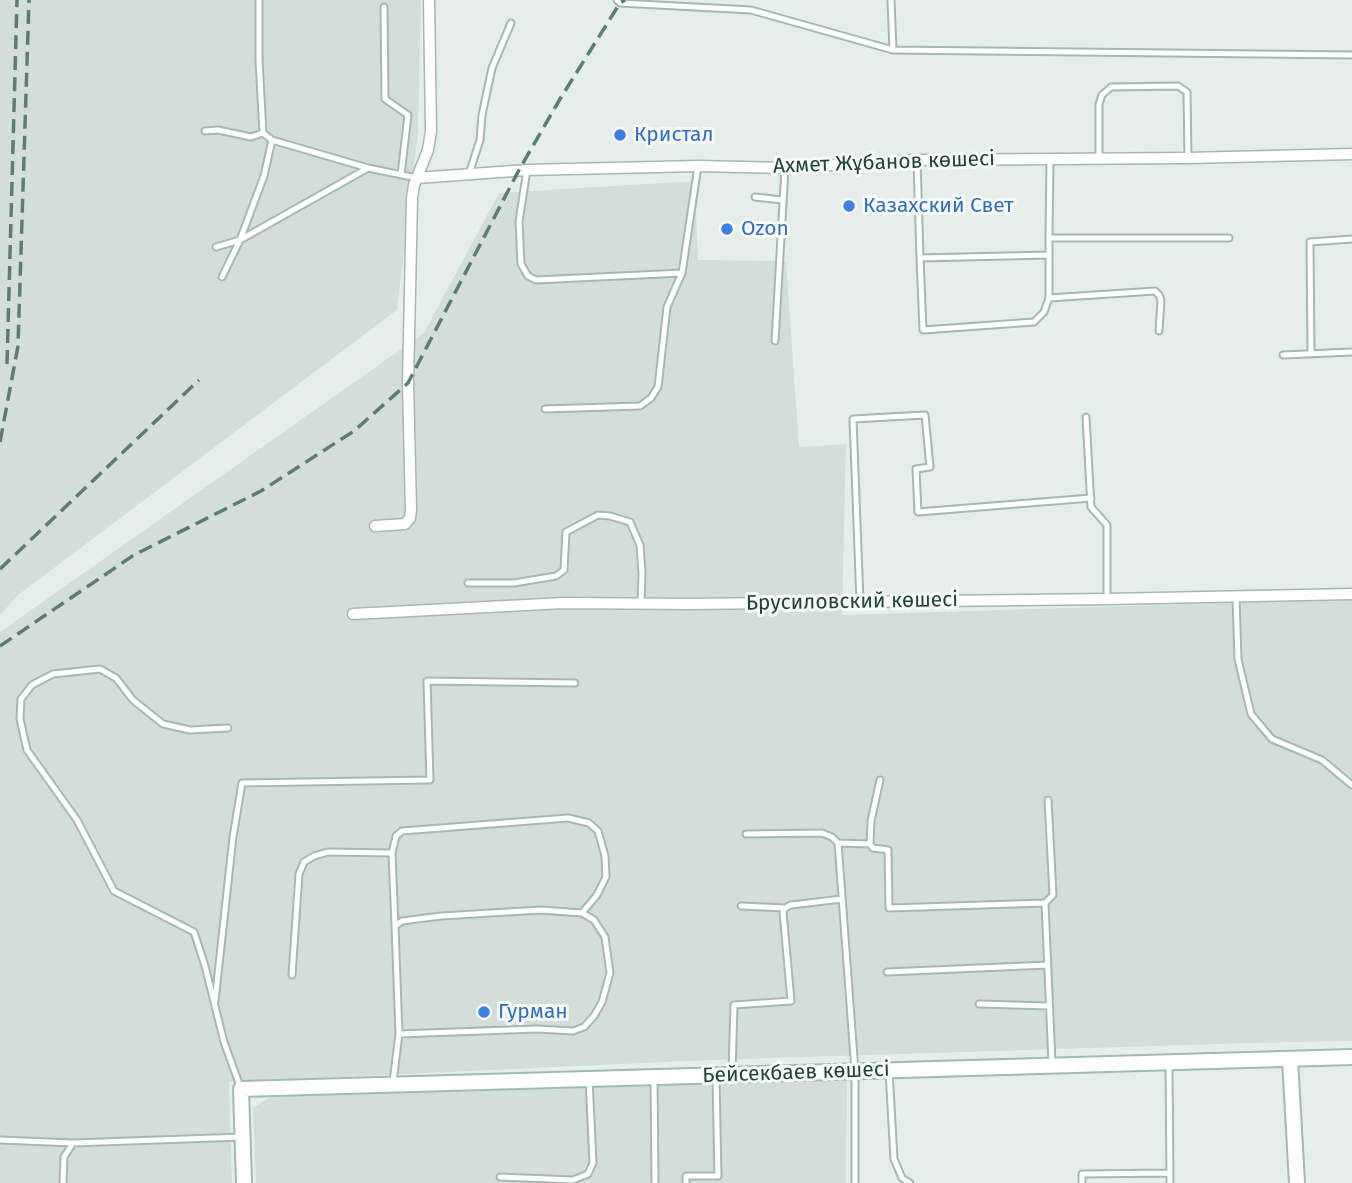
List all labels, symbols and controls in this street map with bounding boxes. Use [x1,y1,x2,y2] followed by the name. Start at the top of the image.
[634,122,714,148] place label: Кристал
[612,127,628,143] marker: Кристал
[773,147,995,179] street label: Ахмет Жұбанов көшесі
[863,193,1014,219] place label: Казахский Свет
[841,198,857,214] marker: Казахский Свет
[741,216,789,242] place label: Ozon
[719,221,735,237] marker: Ozon
[746,588,958,616] street label: Брусиловский көшесі
[498,999,568,1025] place label: Гурман
[476,1004,492,1020] marker: Гурман
[702,1057,890,1089] street label: Бейсекбаев көшесі

